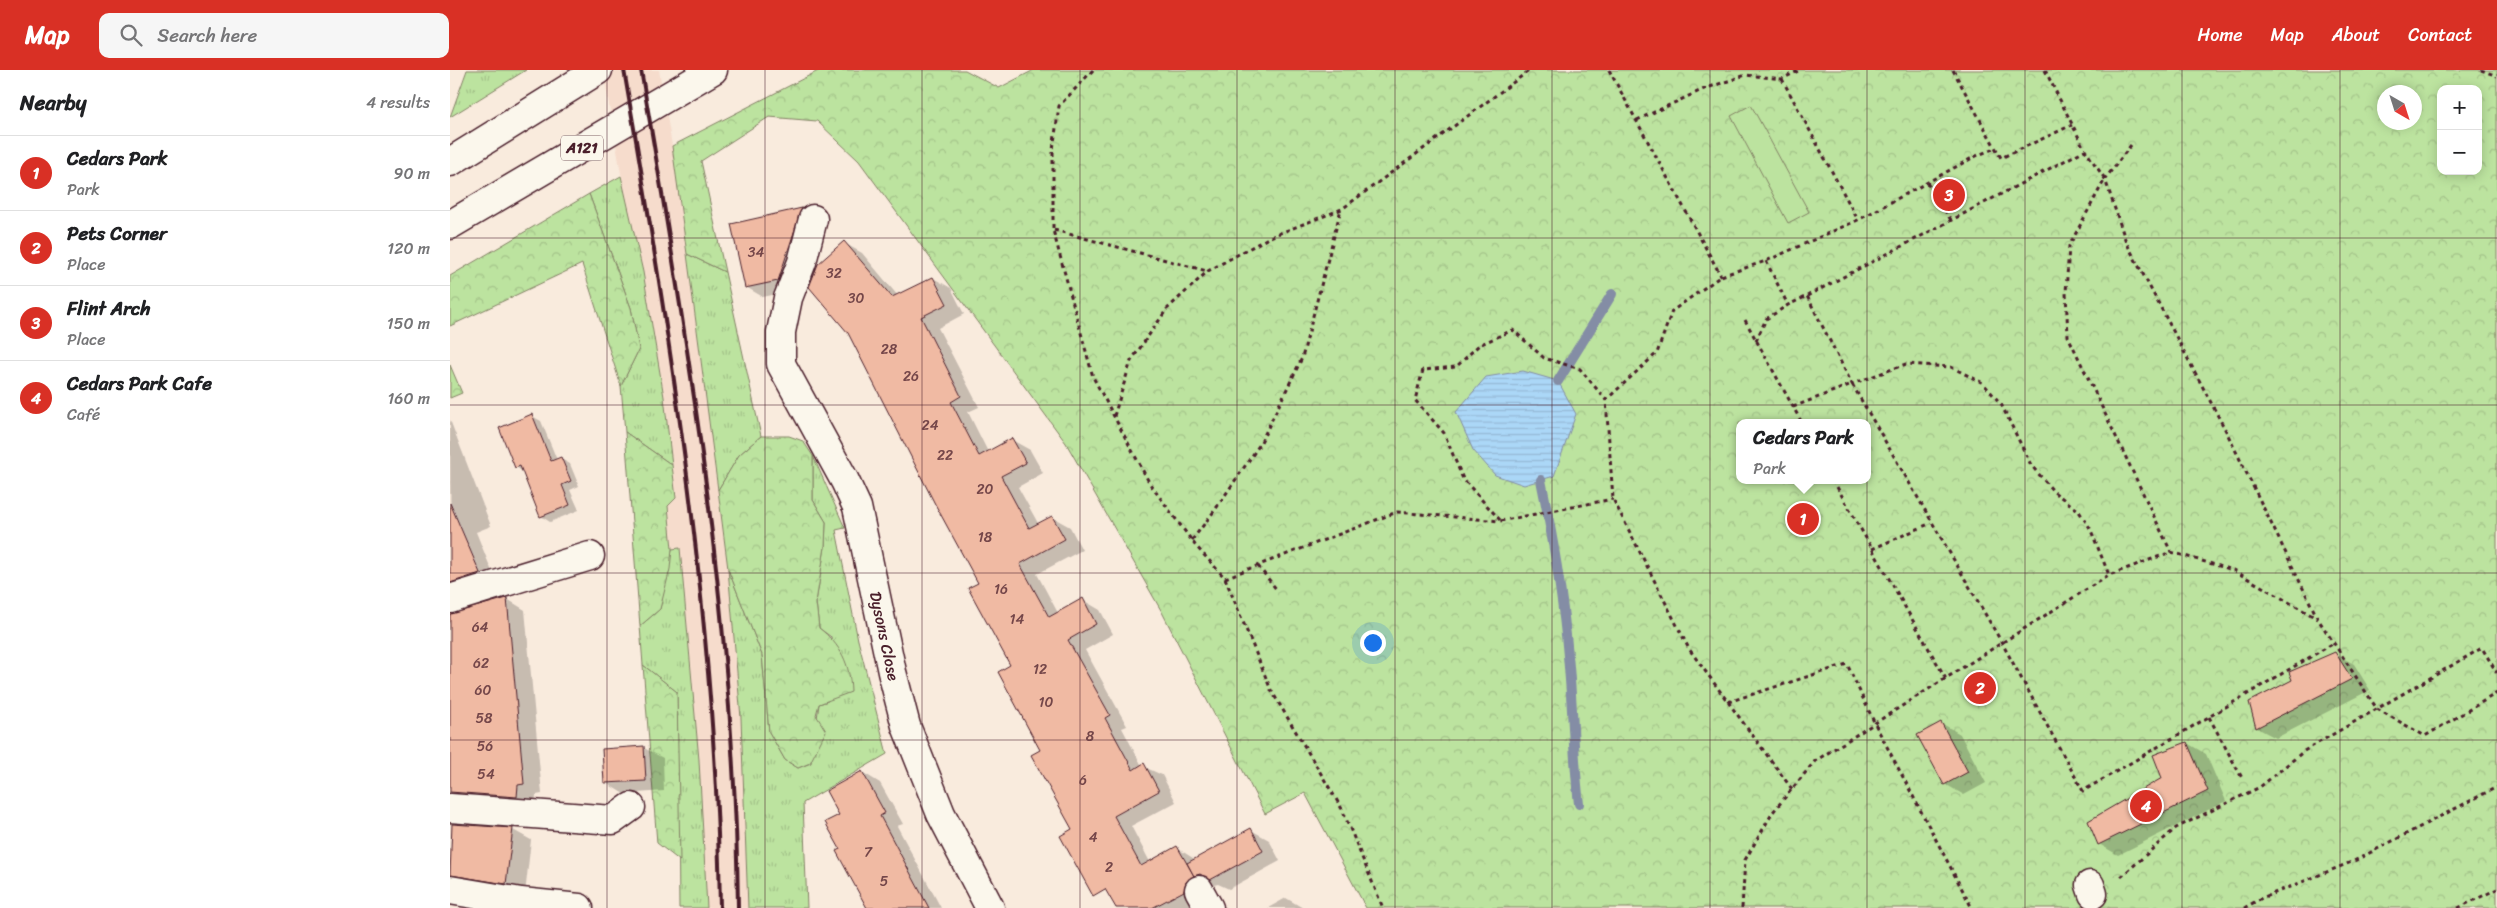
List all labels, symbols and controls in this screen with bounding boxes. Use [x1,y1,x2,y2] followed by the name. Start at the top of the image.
[99,13,449,58] search box
[25,14,69,56] text: Map
[157,19,257,52] text: Search here
[2198,19,2243,51] text: Home
[2271,19,2304,51] text: Map
[2332,19,2380,51] text: About
[2408,19,2472,51] text: Contact
[117,21,145,49] icon: search
[20,84,86,122] text: Nearby
[2377,85,2422,130] north arrow
[2437,85,2482,175] map controls
[2437,85,2482,130] button: +
[366,88,430,117] text: 4 results
[2437,130,2482,175] button: −
[561,136,603,160] road number: A121
[67,142,168,175] text: Cedars Park
[33,159,39,188] text: 1
[394,159,430,188] text: 90 m
[67,175,100,204] text: Park
[1933,176,1965,214] pin: 3
[67,217,167,250] text: Pets Corner
[31,234,41,263] text: 2
[387,234,430,263] text: 120 m
[748,240,764,265] house number: 34
[67,250,106,279] text: Place
[826,261,842,286] house number: 32
[848,286,864,311] house number: 30
[67,292,151,325] text: Flint Arch
[32,309,40,338] text: 3
[387,309,430,338] text: 150 m
[67,325,106,354] text: Place
[881,337,898,362] house number: 28
[903,364,919,389] house number: 26
[67,367,212,400] text: Cedars Park Cafe
[31,384,41,413] text: 4
[387,384,430,413] text: 160 m
[67,400,100,429] text: Café
[922,413,939,438] house number: 24
[1736,419,1871,484] popup
[1753,421,1854,454] text: Cedars Park
[937,443,953,468] house number: 22
[1753,454,1786,483] text: Park
[977,477,994,502] house number: 20
[1787,500,1819,538] pin: 1
[978,525,993,550] house number: 18
[994,577,1008,602] house number: 16
[861,589,908,684] street label: Dysons Close
[1010,607,1025,632] house number: 14
[472,615,489,640] house number: 64
[1360,630,1386,656] your location
[473,651,489,676] house number: 62
[1033,657,1047,682] house number: 12
[1964,669,1996,707] pin: 2
[475,678,492,703] house number: 60
[1039,690,1054,715] house number: 10
[476,706,493,731] house number: 58
[1086,724,1095,749] house number: 8
[477,734,493,759] house number: 56
[477,762,495,787] house number: 54
[1079,768,1087,793] house number: 6
[2130,787,2162,825] pin: 4
[1089,825,1098,850] house number: 4
[864,840,873,865] house number: 7
[1105,855,1113,880] house number: 2
[880,869,889,894] house number: 5

